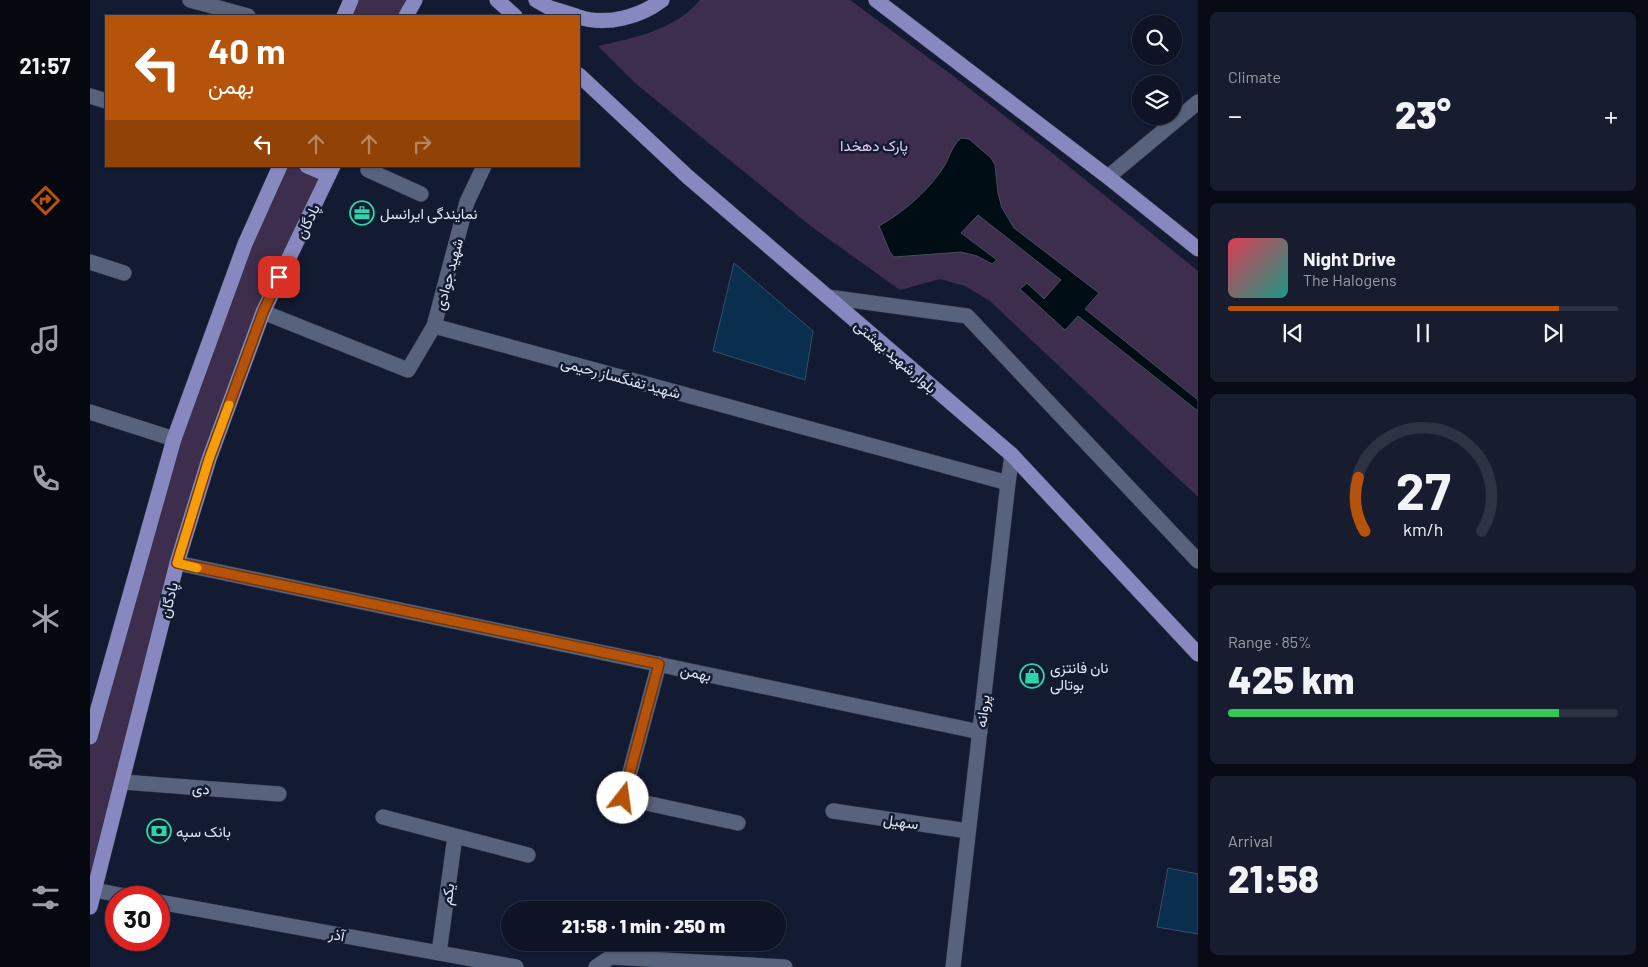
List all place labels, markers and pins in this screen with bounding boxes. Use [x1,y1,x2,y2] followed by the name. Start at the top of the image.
[349,200,375,226] office icon: نمایندگی ایرانسل
[380,204,478,224] place label: نمایندگی ایرانسل
[258,256,300,298] pin
[1050,658,1109,695] place label: نان فانتزی بوتالی
[1019,663,1045,689] shop icon: نان فانتزی بوتالی
[146,818,172,844] bank icon: بانک سپه
[176,822,231,842] place label: بانک سپه

